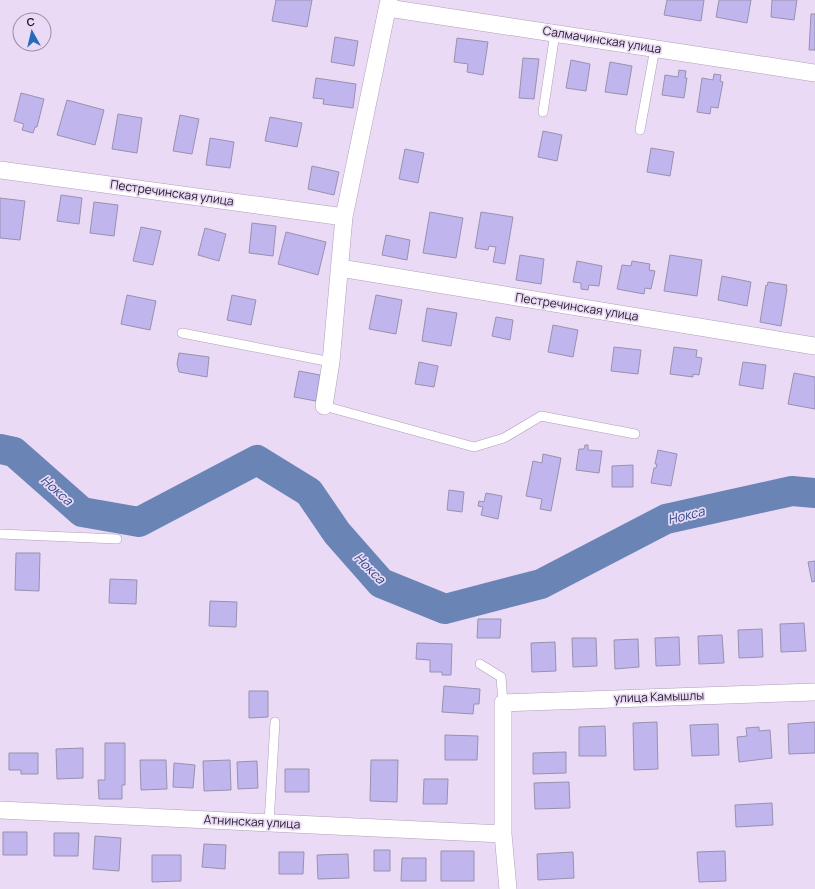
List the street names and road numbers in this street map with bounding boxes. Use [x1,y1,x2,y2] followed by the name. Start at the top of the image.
[542,22,663,57] street label: Салмачинская улица
[109,175,235,210] street label: Пестречинская улица
[514,288,640,325] street label: Пестречинская улица
[613,686,704,707] street label: улица Камышлы
[203,810,301,833] street label: Атнинская улица

